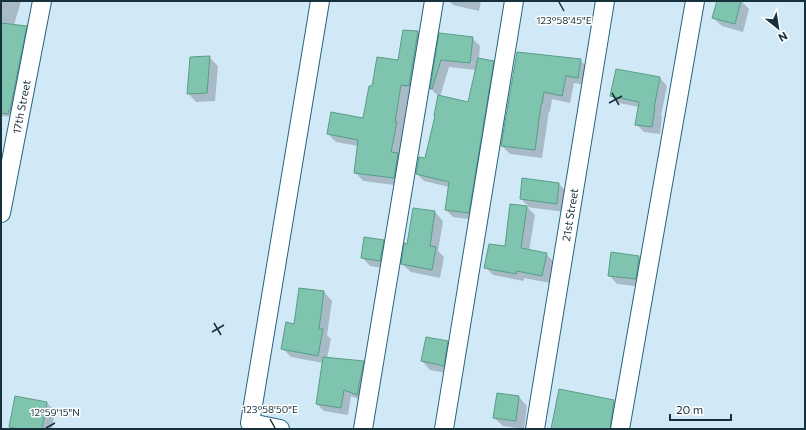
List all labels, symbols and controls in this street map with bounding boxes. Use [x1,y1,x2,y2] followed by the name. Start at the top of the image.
[758,8,798,48] north arrow
[536,14,592,26] text: 123°58'45"E
[776,29,790,45] text: N
[9,78,33,135] street label: 17th Street
[559,187,580,242] street label: 21st Street
[670,396,731,422] scale bar
[676,402,703,416] text: 20 m
[242,403,298,415] text: 123°58'50"E
[30,406,80,418] text: 12°59'15"N

